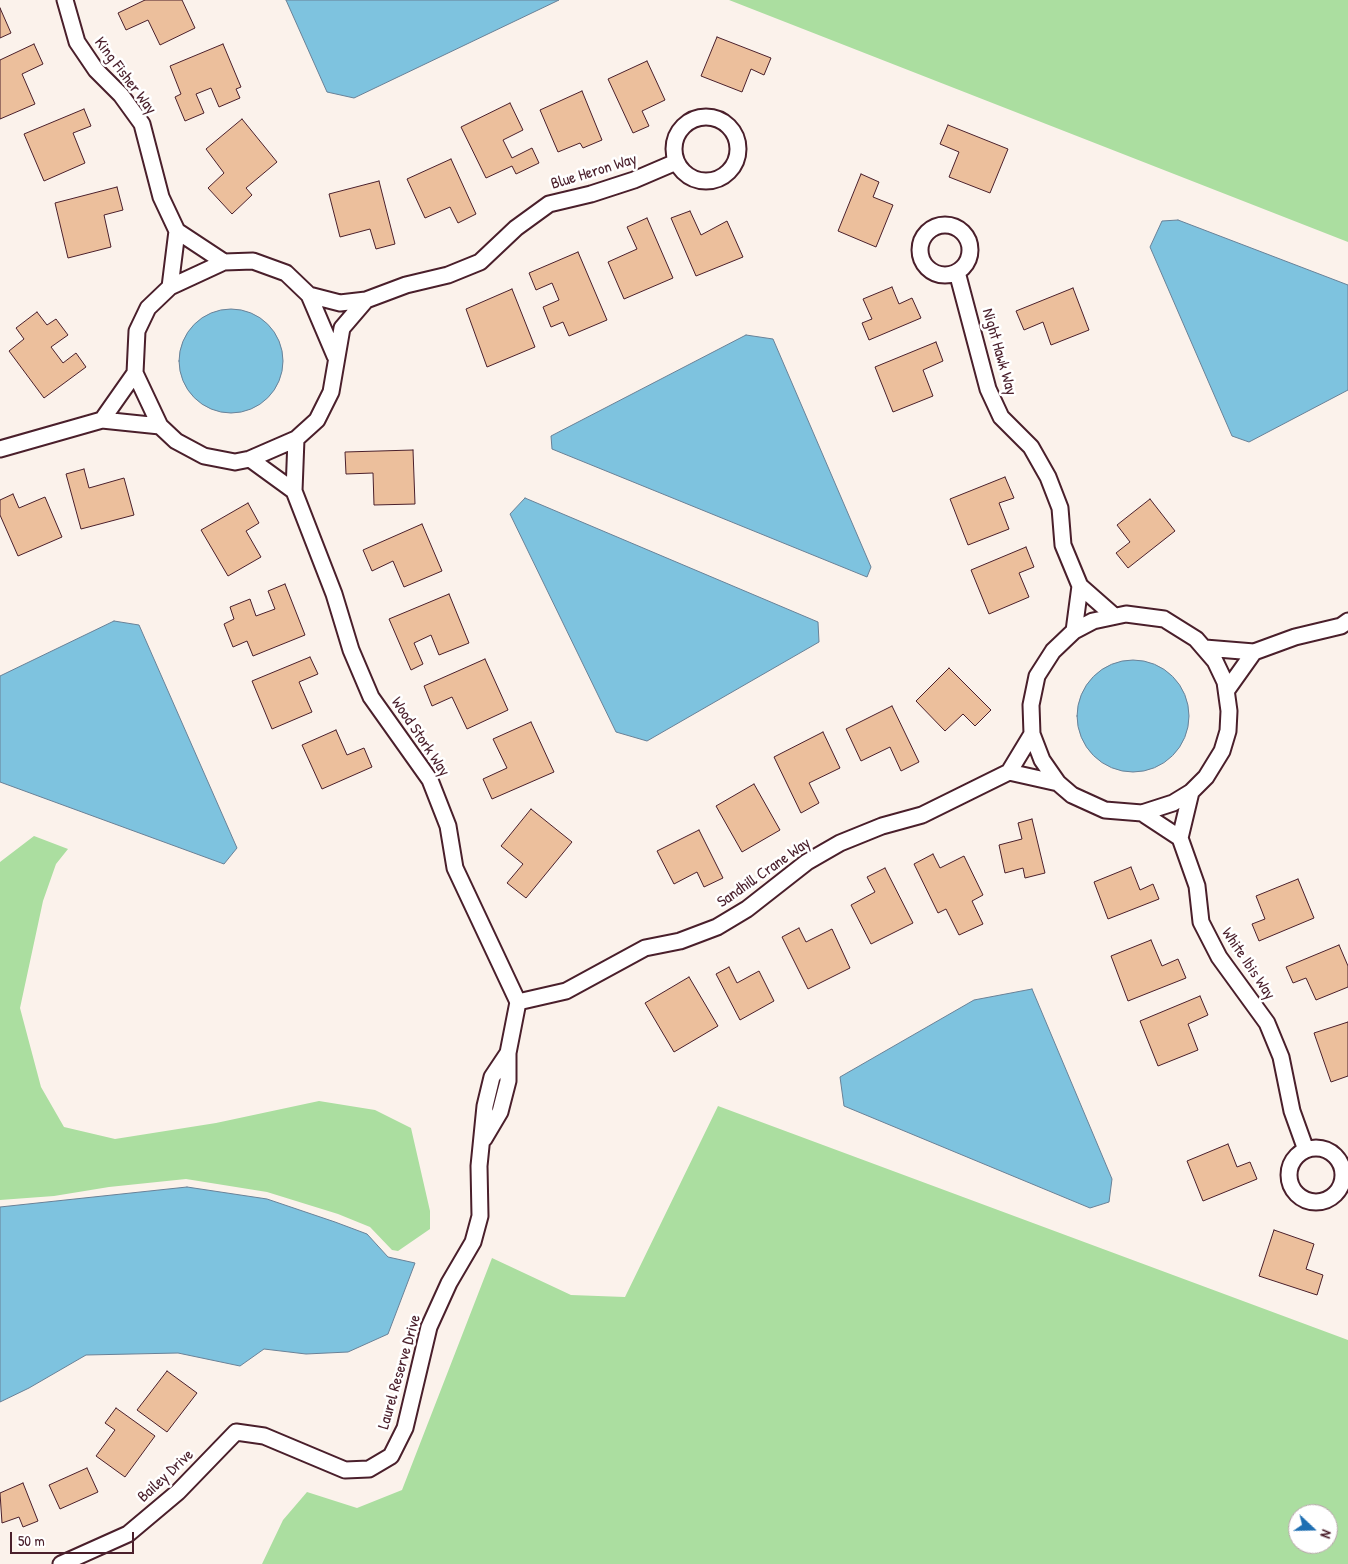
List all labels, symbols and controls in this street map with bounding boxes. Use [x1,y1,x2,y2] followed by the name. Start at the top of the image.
[90,34,160,118] street label: King Fisher Way
[549,150,639,194] street label: Blue Heron Way
[977,306,1021,398] street label: Night Hawk Way
[387,694,453,780] street label: Wood Stork Way
[714,834,814,912] street label: Sandhill Crane Way
[1217,924,1279,1004] street label: White Ibis Way
[375,1313,425,1431] street label: Laurel Reserve Drive
[134,1445,198,1507] street label: Bailey Drive
[1288,1504,1338,1554] north arrow
[12,1522,136,1554] scale bar
[1316,1527,1337,1541] text: N
[18,1530,45,1551] text: 50 m

